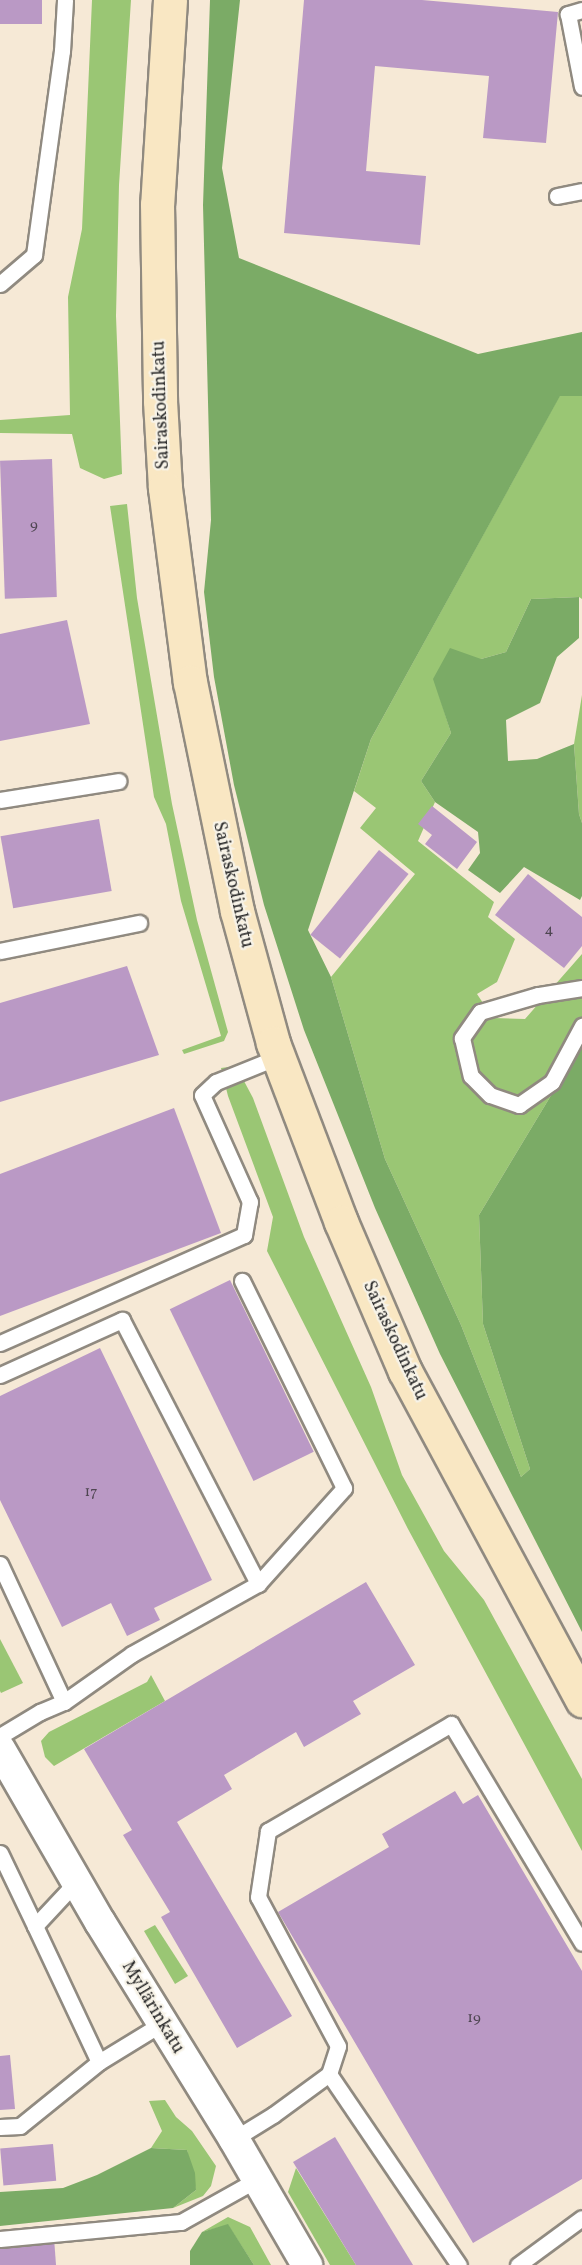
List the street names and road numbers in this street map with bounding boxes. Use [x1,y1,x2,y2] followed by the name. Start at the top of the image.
[149,340,175,470] street label: Sairaskodinkatu
[207,820,257,950] street label: Sairaskodinkatu
[357,1278,431,1404] street label: Sairaskodinkatu
[116,1958,188,2058] street label: Myllärinkatu

